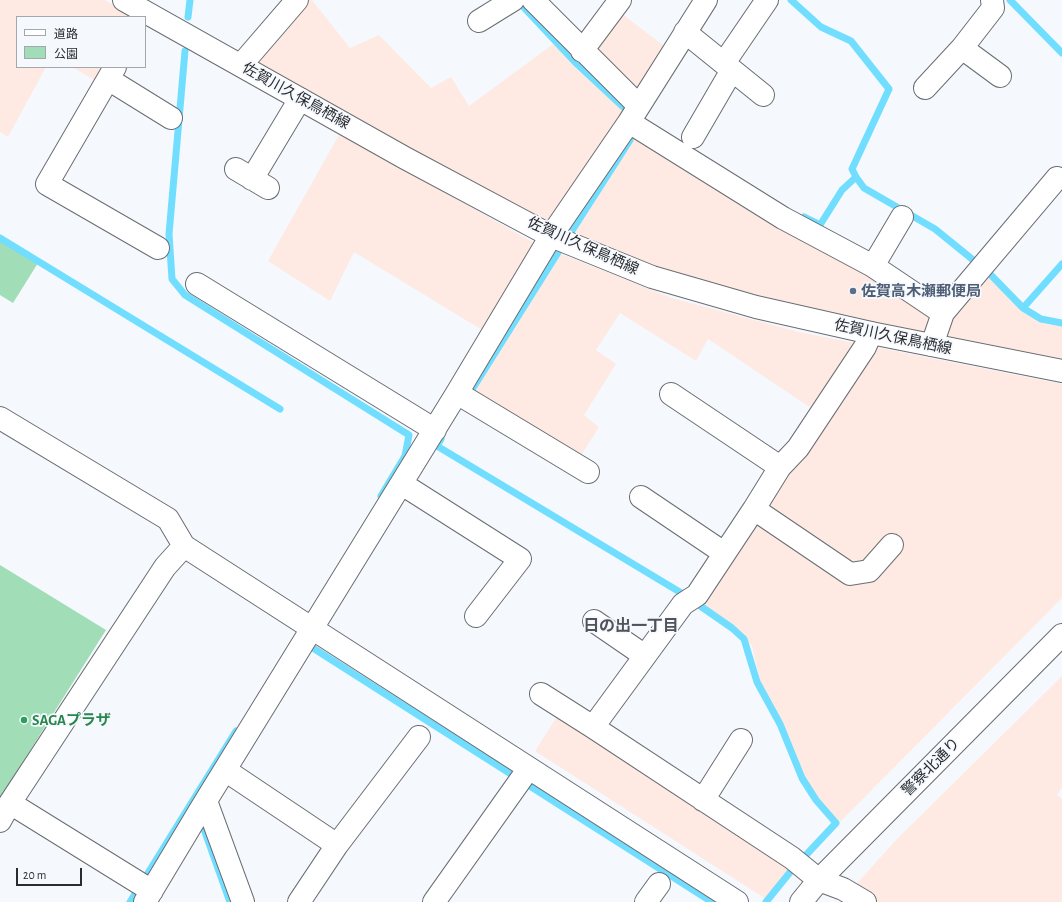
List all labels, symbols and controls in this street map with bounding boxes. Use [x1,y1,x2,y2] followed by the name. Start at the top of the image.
[16,16,146,68] legend
[54,28,78,40] text: 道路
[54,48,78,60] text: 公園
[239,59,353,133] street label: 佐賀川久保鳥栖線
[525,213,641,279] street label: 佐賀川久保鳥栖線
[861,282,981,300] place label: 佐賀高木瀬郵便局
[848,286,858,296] marker: 佐賀高木瀬郵便局
[832,316,954,358] street label: 佐賀川久保鳥栖線
[583,616,679,636] district label: 日の出一丁目
[32,711,111,729] place label: SAGAプラザ
[19,715,29,725] marker: SAGAプラザ
[898,734,964,800] street label: 警察北通り
[18,860,84,886] scale bar
[23,869,46,881] text: 20 m

